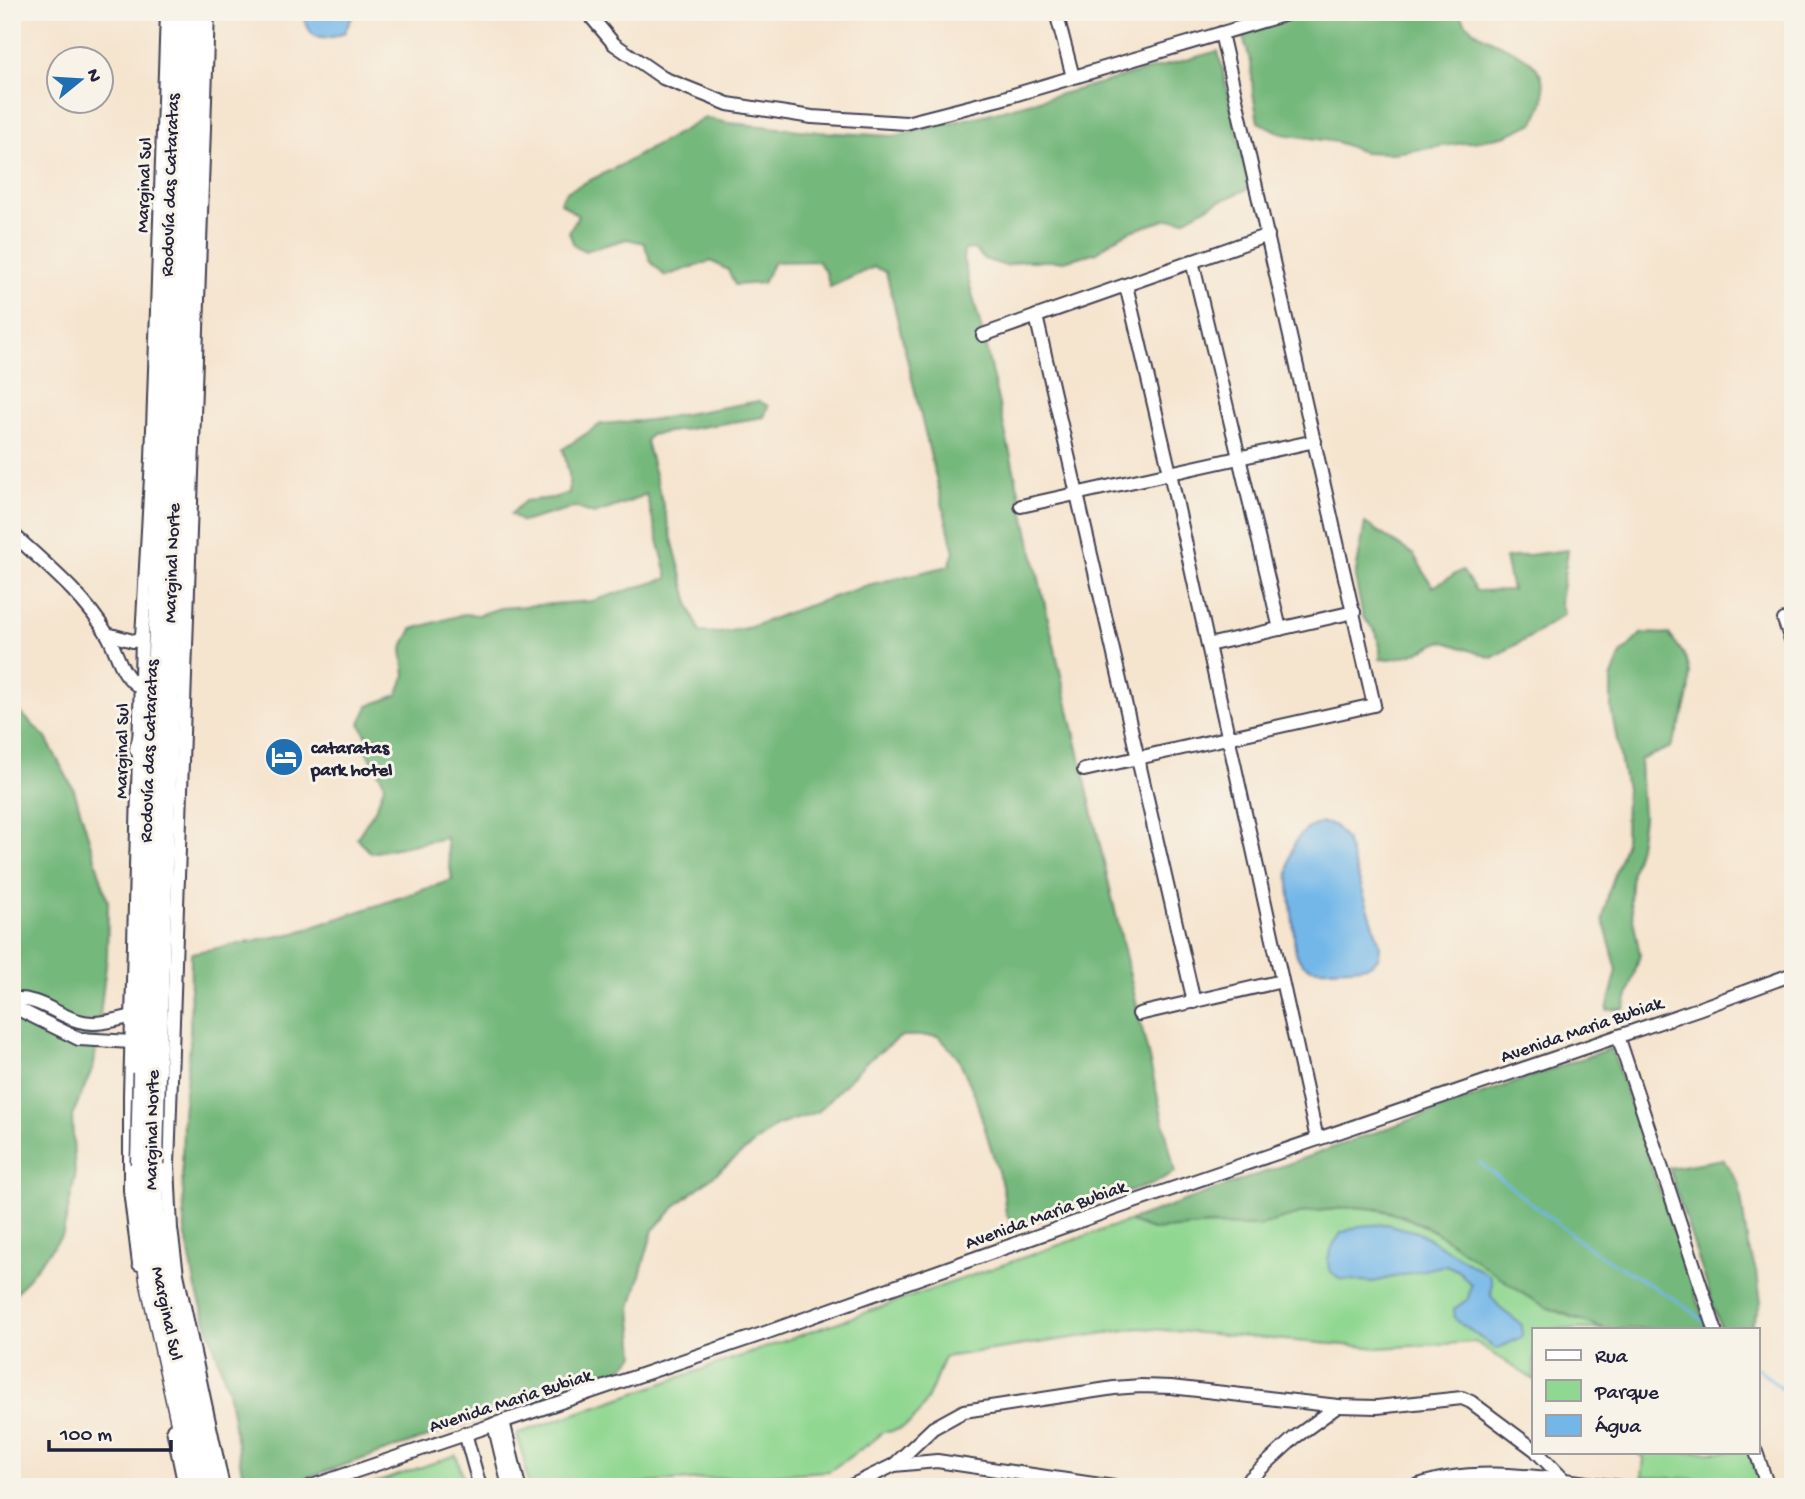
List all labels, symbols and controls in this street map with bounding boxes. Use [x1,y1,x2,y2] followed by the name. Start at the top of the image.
[46,46,116,116] north arrow
[80,66,106,85] text: N
[157,92,186,277] street label: Rodovía das Cataratas
[132,137,159,233] street label: Marginal Sul
[160,502,187,624] street label: Marginal Norte
[136,658,165,843] street label: Rodovía das Cataratas
[111,703,136,799] street label: Marginal Sul
[263,736,305,778] hotel icon: cataratas park hotel
[310,738,392,783] place label: cataratas park hotel
[1498,992,1668,1070] street label: Avenida Maria Bubiak
[141,1070,166,1190] street label: Marginal Norte
[962,1176,1132,1256] street label: Avenida Maria Bubiak
[144,1265,187,1363] street label: Marginal Sul
[1532,1328,1759,1454] legend
[1595,1346,1629,1371] text: Rua
[427,1365,597,1440] street label: Avenida Maria Bubiak
[1594,1382,1660,1407] text: Parque
[49,1408,172,1452] scale bar
[1595,1415,1642,1441] text: Água
[59,1424,112,1449] text: 100 m

